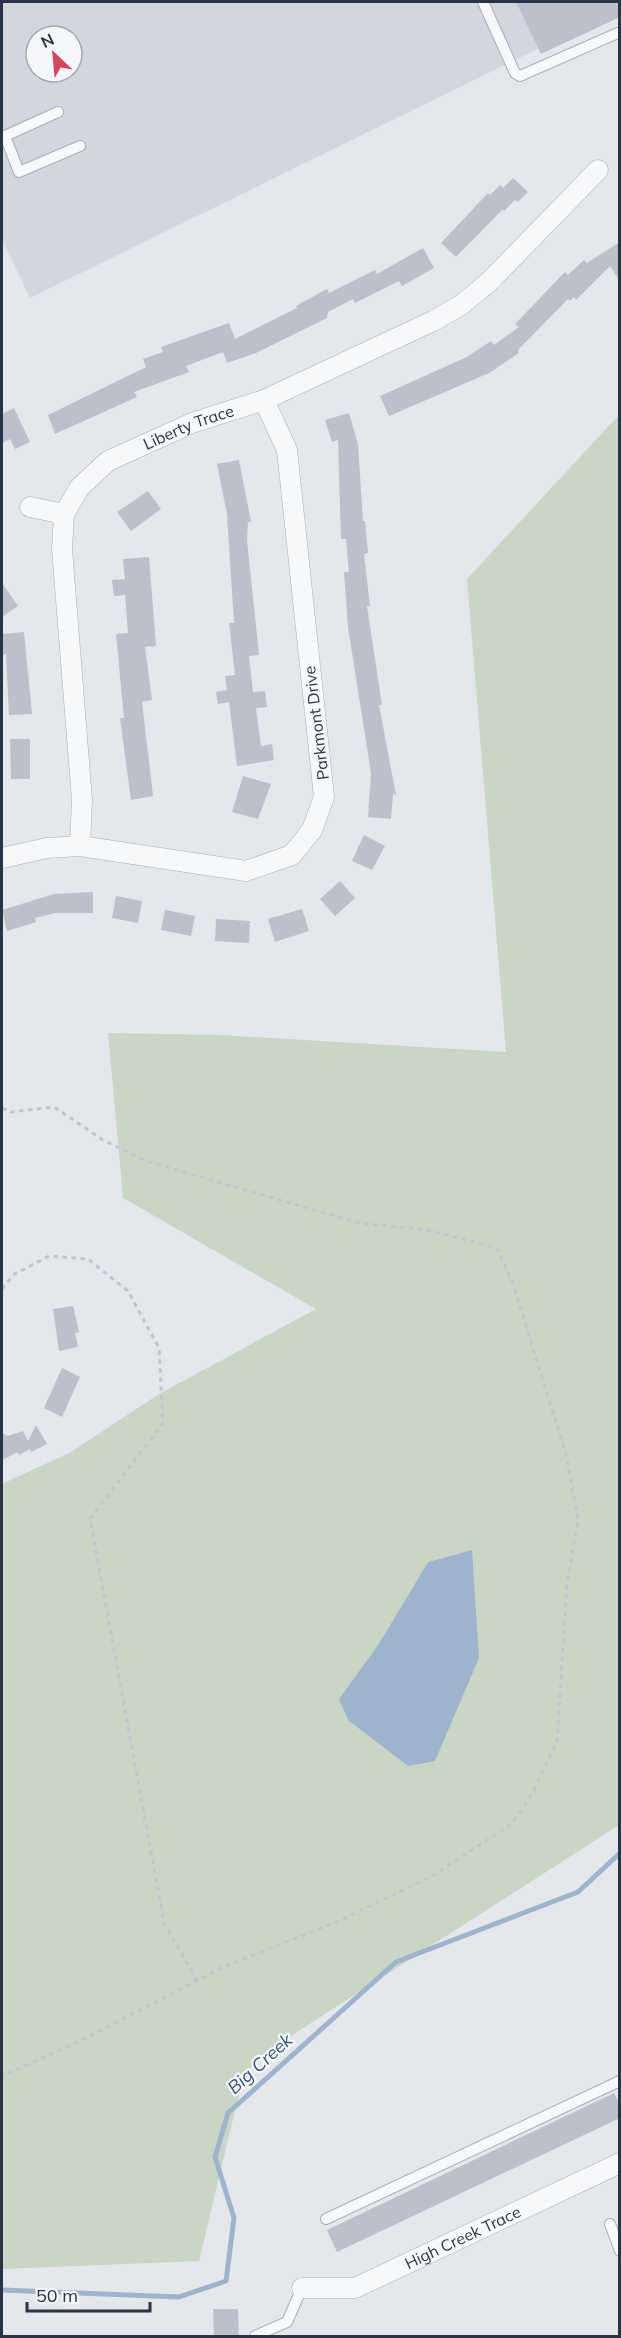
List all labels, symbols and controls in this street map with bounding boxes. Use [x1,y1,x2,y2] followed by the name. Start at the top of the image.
[24,24,84,84] north arrow
[38,29,57,52] text: N
[140,400,236,454] street label: Liberty Trace
[299,665,333,781] street label: Parkmont Drive
[222,2028,297,2099] water label: Big Creek
[401,2201,524,2273] street label: High Creek Trace
[27,2275,150,2313] scale bar
[36,2284,78,2307] text: 50 m

